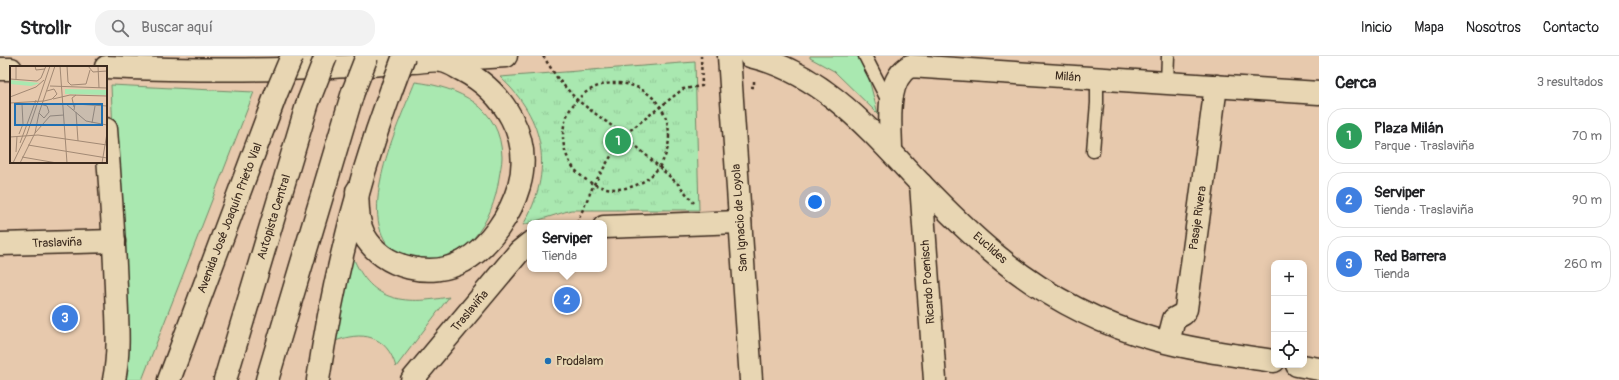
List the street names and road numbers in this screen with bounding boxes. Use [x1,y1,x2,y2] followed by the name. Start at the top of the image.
[1054,69,1082,85] street label: Milán
[194,140,266,295] street label: Avenida José Joaquín Prieto Vial
[729,163,751,273] street label: San Ignacio de Loyola
[254,172,294,261] street label: Autopista Central
[1186,185,1210,251] street label: Pasaje Rivera
[970,229,1011,267] street label: Euclides
[32,235,83,251] street label: Traslaviña
[918,239,938,325] street label: Ricardo Poenisch
[448,287,492,335] street label: Traslaviña

